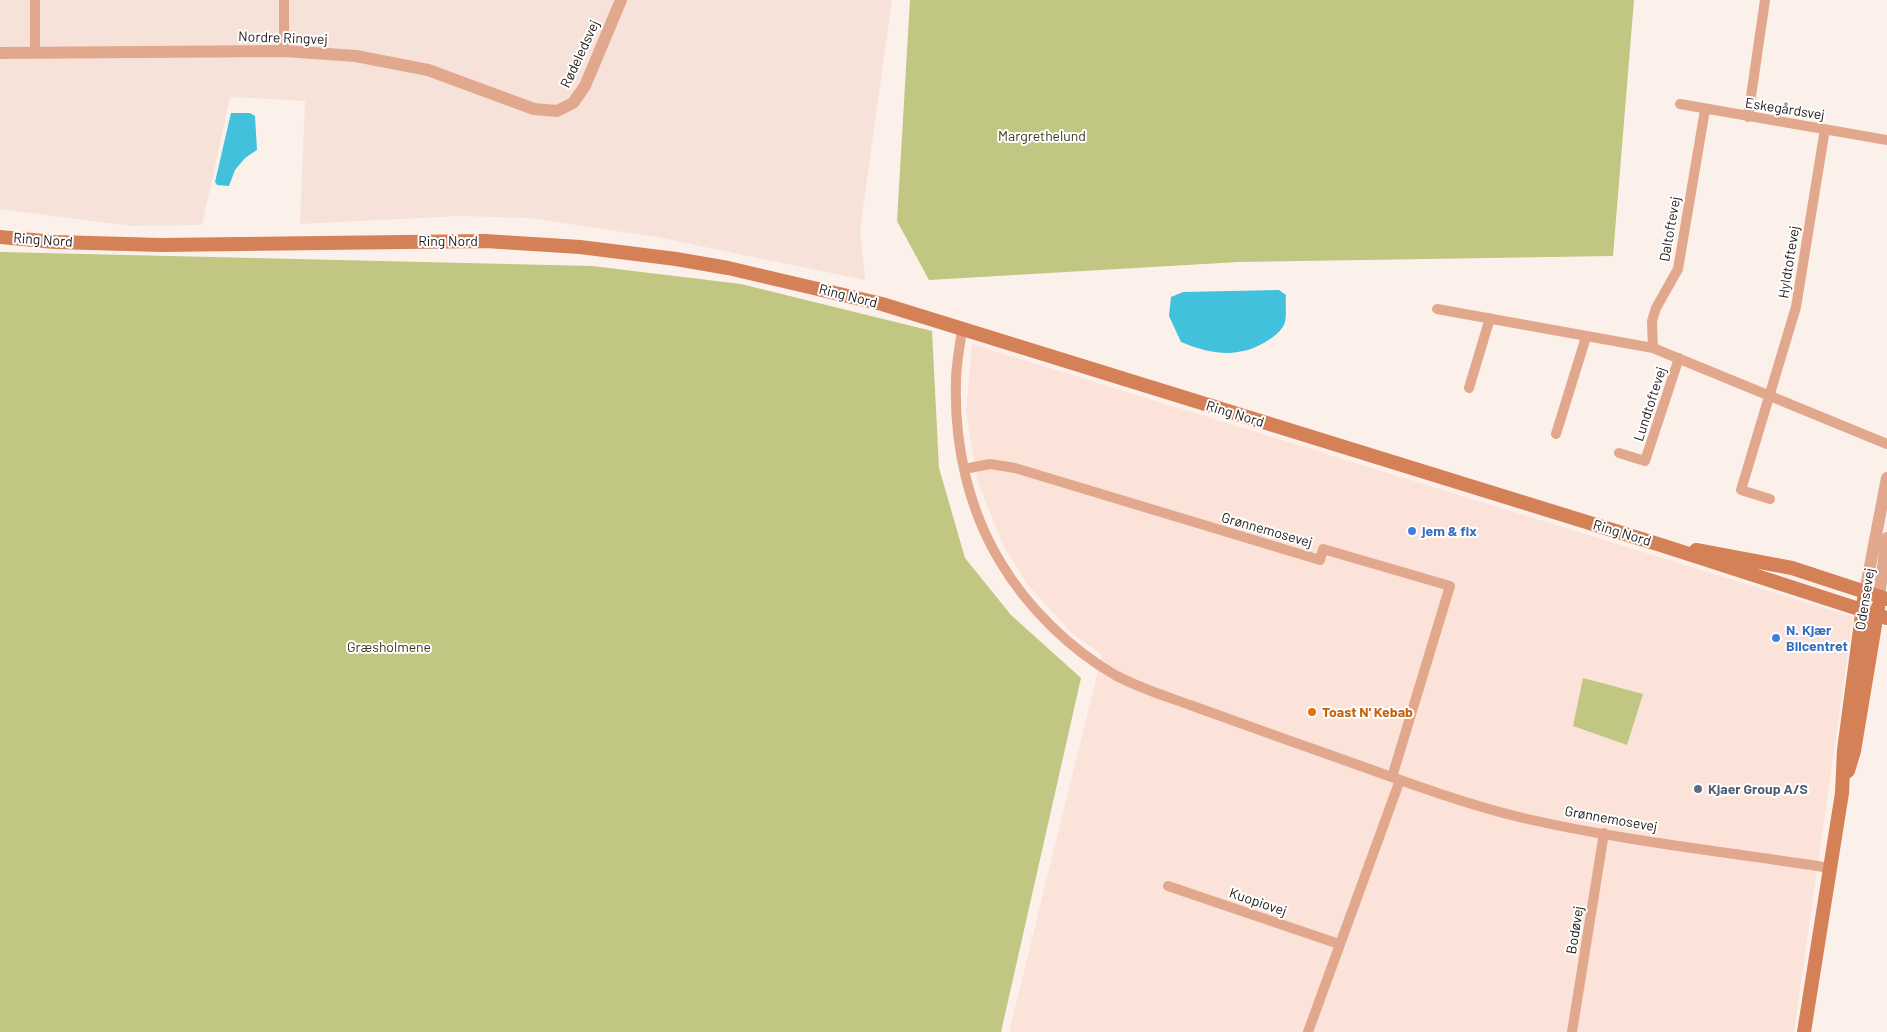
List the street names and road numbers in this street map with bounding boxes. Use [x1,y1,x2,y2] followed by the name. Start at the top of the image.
[557,17,603,91] street label: Rødeledsvej
[238,28,328,48] street label: Nordre Ringvej
[1744,94,1826,124] street label: Eskegårdsvej
[1656,195,1684,263] street label: Daltoftevej
[1775,224,1803,300] street label: Hyldtoftevej
[13,230,73,250] street label: Ring Nord
[418,233,478,249] street label: Ring Nord
[817,281,879,311] street label: Ring Nord
[1630,365,1670,443] street label: Lundtoftevej
[1204,397,1266,431] street label: Ring Nord
[1220,509,1314,551] street label: Grønnemosevej
[1591,516,1653,550] street label: Ring Nord
[1852,567,1878,631] street label: Odensevej
[1563,803,1659,835] street label: Grønnemosevej
[1227,884,1289,920] street label: Kuopiovej
[1563,905,1587,955] street label: Bodøvej

